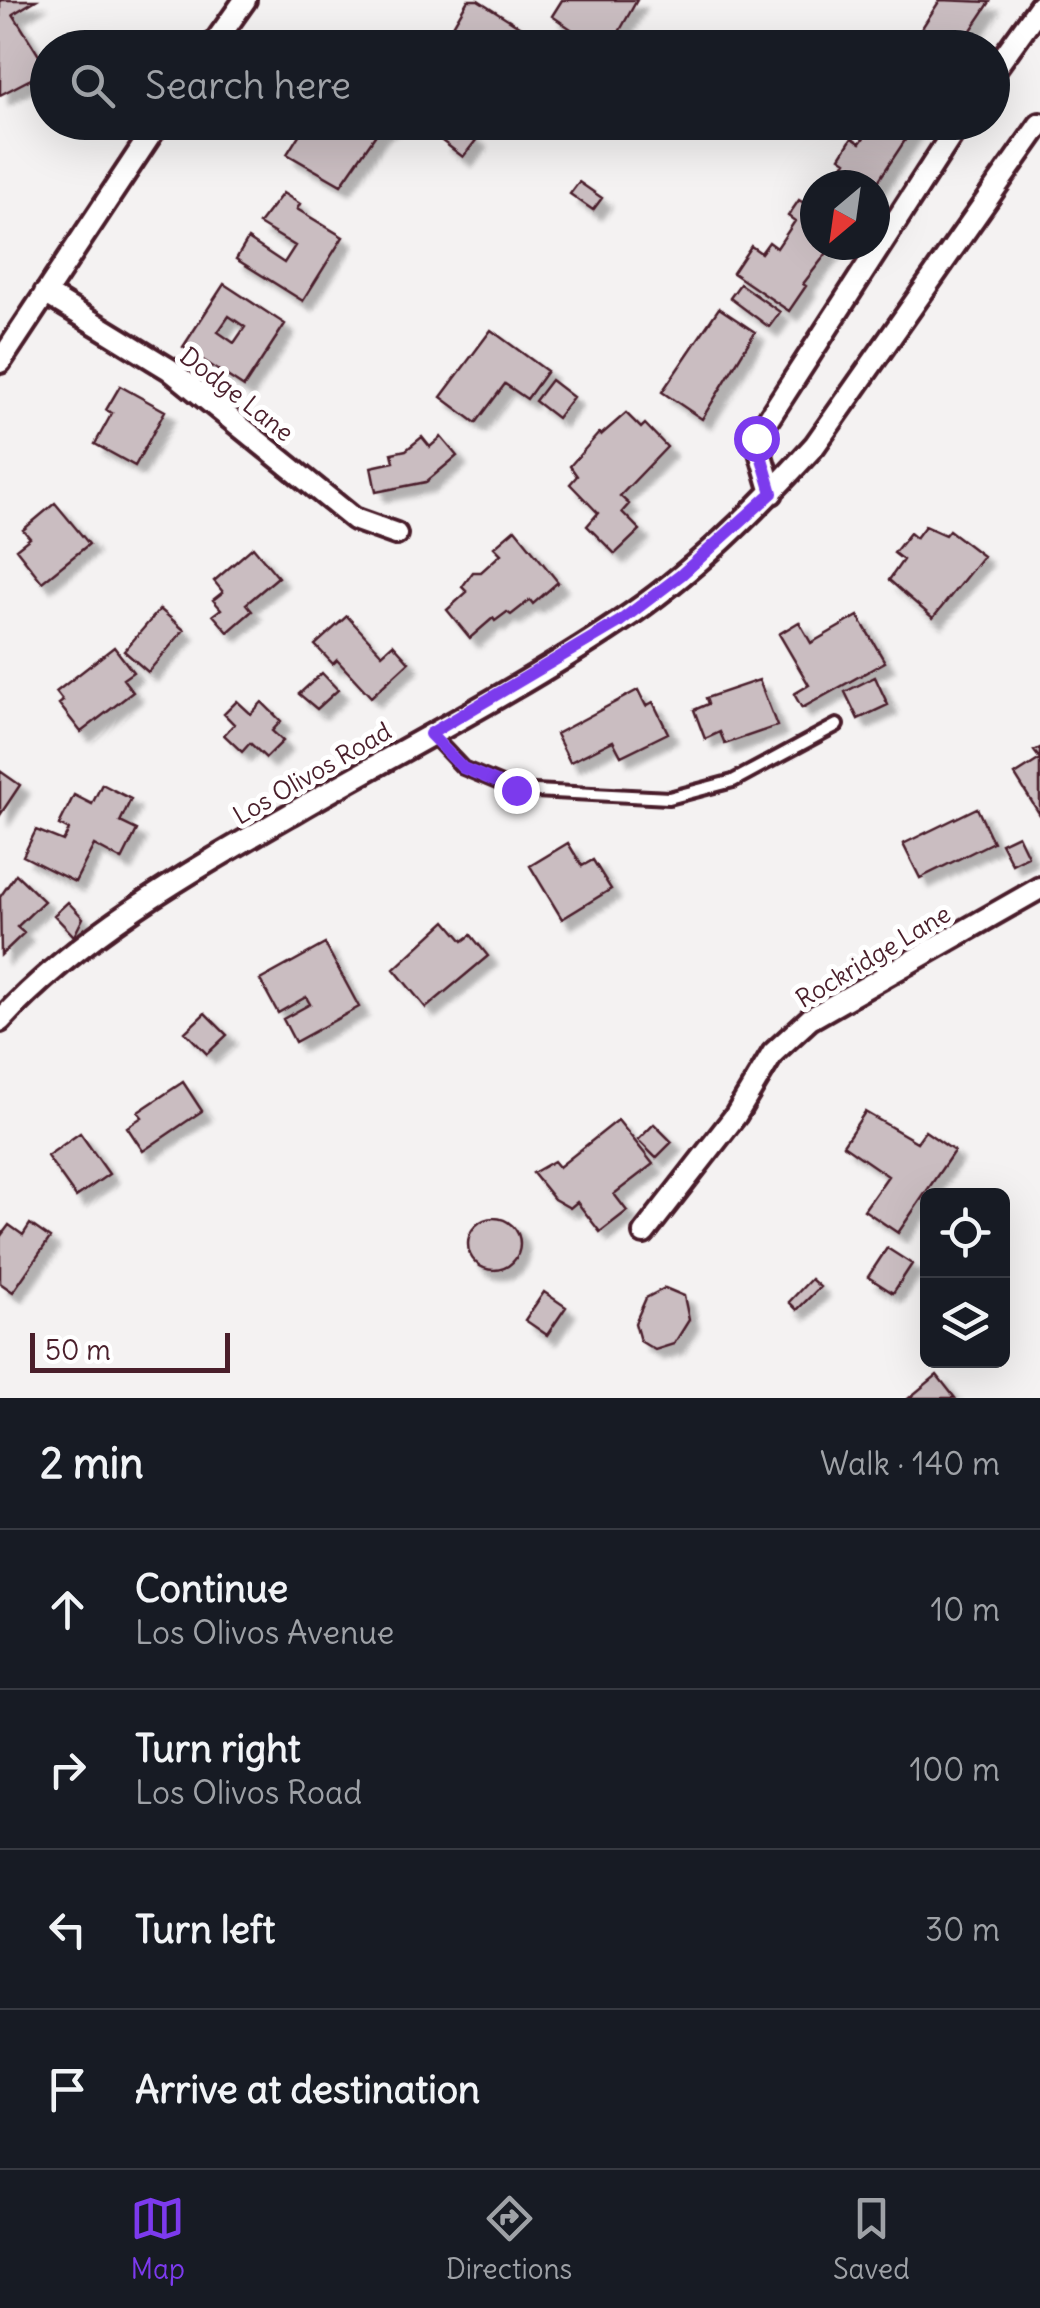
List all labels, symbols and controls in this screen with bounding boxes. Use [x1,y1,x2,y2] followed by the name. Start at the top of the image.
[30,30,1010,140] search box
[65,58,120,113] icon: search
[145,62,351,109] text: Search here
[800,170,890,260] north arrow
[174,340,300,448] street label: Dodge Lane
[734,416,780,462] route start
[227,715,397,831] street label: Los Olivos Road
[494,768,540,814] route end
[790,897,956,1015] street label: Rockridge Lane
[920,1188,1010,1368] map controls
[920,1188,1010,1278] button: locate
[920,1278,1010,1368] button: layers
[30,1328,230,1372] scale bar
[45,1332,111,1368] text: 50 m
[40,1437,144,1489] text: 2 min
[820,1443,1000,1484] text: Walk · 140 m
[135,1565,288,1612] text: Continue
[40,1582,95,1637] icon: ahead
[931,1589,1000,1630] text: 10 m
[135,1612,394,1653] text: Los Olivos Avenue
[135,1725,301,1772] text: Turn right
[40,1742,95,1797] icon: right
[910,1749,1000,1790] text: 100 m
[135,1772,362,1813] text: Los Olivos Road
[40,1902,95,1957] icon: left
[135,1906,275,1953] text: Turn left
[925,1909,1000,1950] text: 30 m
[40,2062,95,2117] icon: arrive
[135,2066,480,2113] text: Arrive at destination
[130,2191,185,2287] tab: Map
[446,2191,572,2287] tab: Directions
[833,2191,910,2287] tab: Saved

